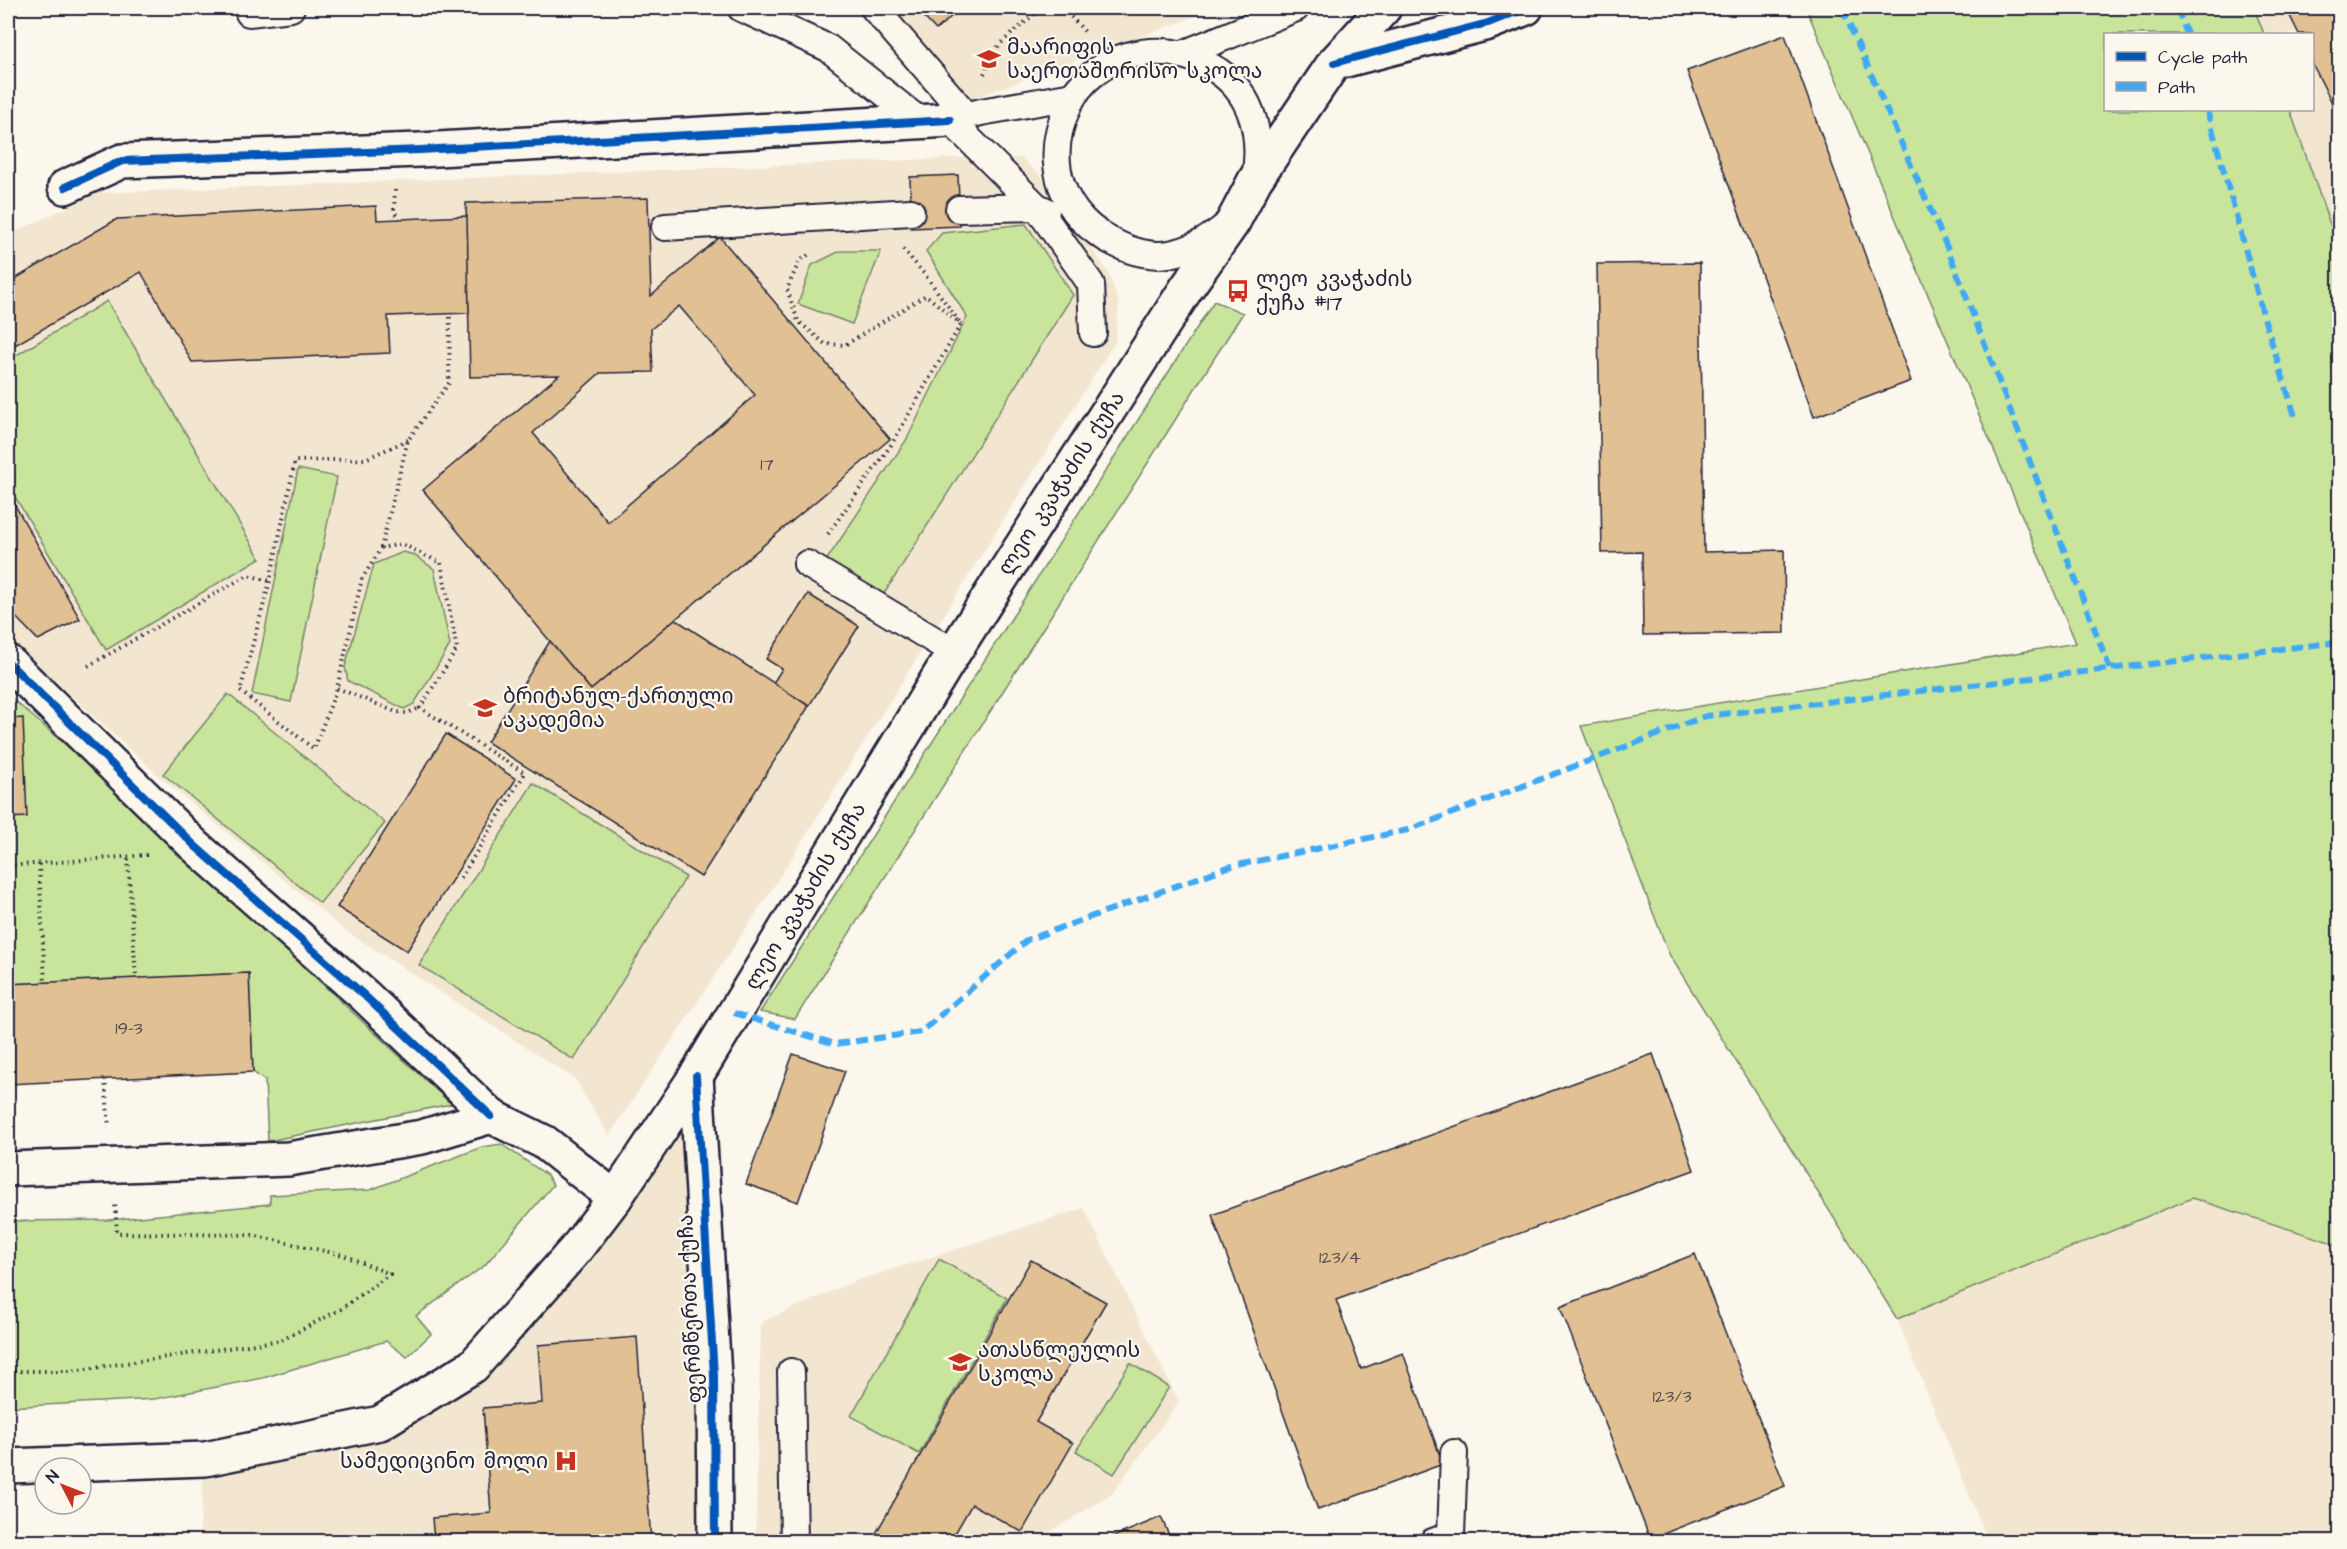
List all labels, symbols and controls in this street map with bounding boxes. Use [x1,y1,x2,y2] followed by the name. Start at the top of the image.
[1007,33,1262,86] place label: მაარიფის საერთაშორისო სკოლა
[2104,33,2314,111] legend
[2158,45,2247,71] text: Cycle path
[976,46,1002,72] school or university icon: მაარიფის საერთაშორისო სკოლა
[2158,75,2195,100] text: Path
[1256,265,1412,318] place label: ლეო კვაჭაძის ქუჩა #17
[1225,278,1251,304] bus stop icon: ლეო კვაჭაძის ქუჩა #17
[991,386,1132,581] street label: ლეო კვაჭაძის ქუჩა
[760,452,774,477] house number: 17
[503,682,733,735] place label: ბრიტანულ-ქართული აკადემია
[472,695,498,721] school or university icon: ბრიტანულ-ქართული აკადემია
[738,797,873,995] street label: ლეო კვაჭაძის ქუჩა
[115,1016,143,1041] house number: 19-3
[671,1214,710,1404] street label: ფერმწერთა ქუჩა
[1319,1245,1361,1270] house number: 123/4
[978,1336,1140,1389] place label: ათასწლეულის სკოლა
[947,1349,973,1375] school or university icon: ათასწლეულის სკოლა
[1652,1384,1692,1409] house number: 123/3
[340,1447,548,1476] place label: სამედიცინო მოლი
[553,1448,579,1474] hospital icon: სამედიცინო მოლი
[33,1456,93,1516] north arrow
[41,1466,64,1488] text: N

